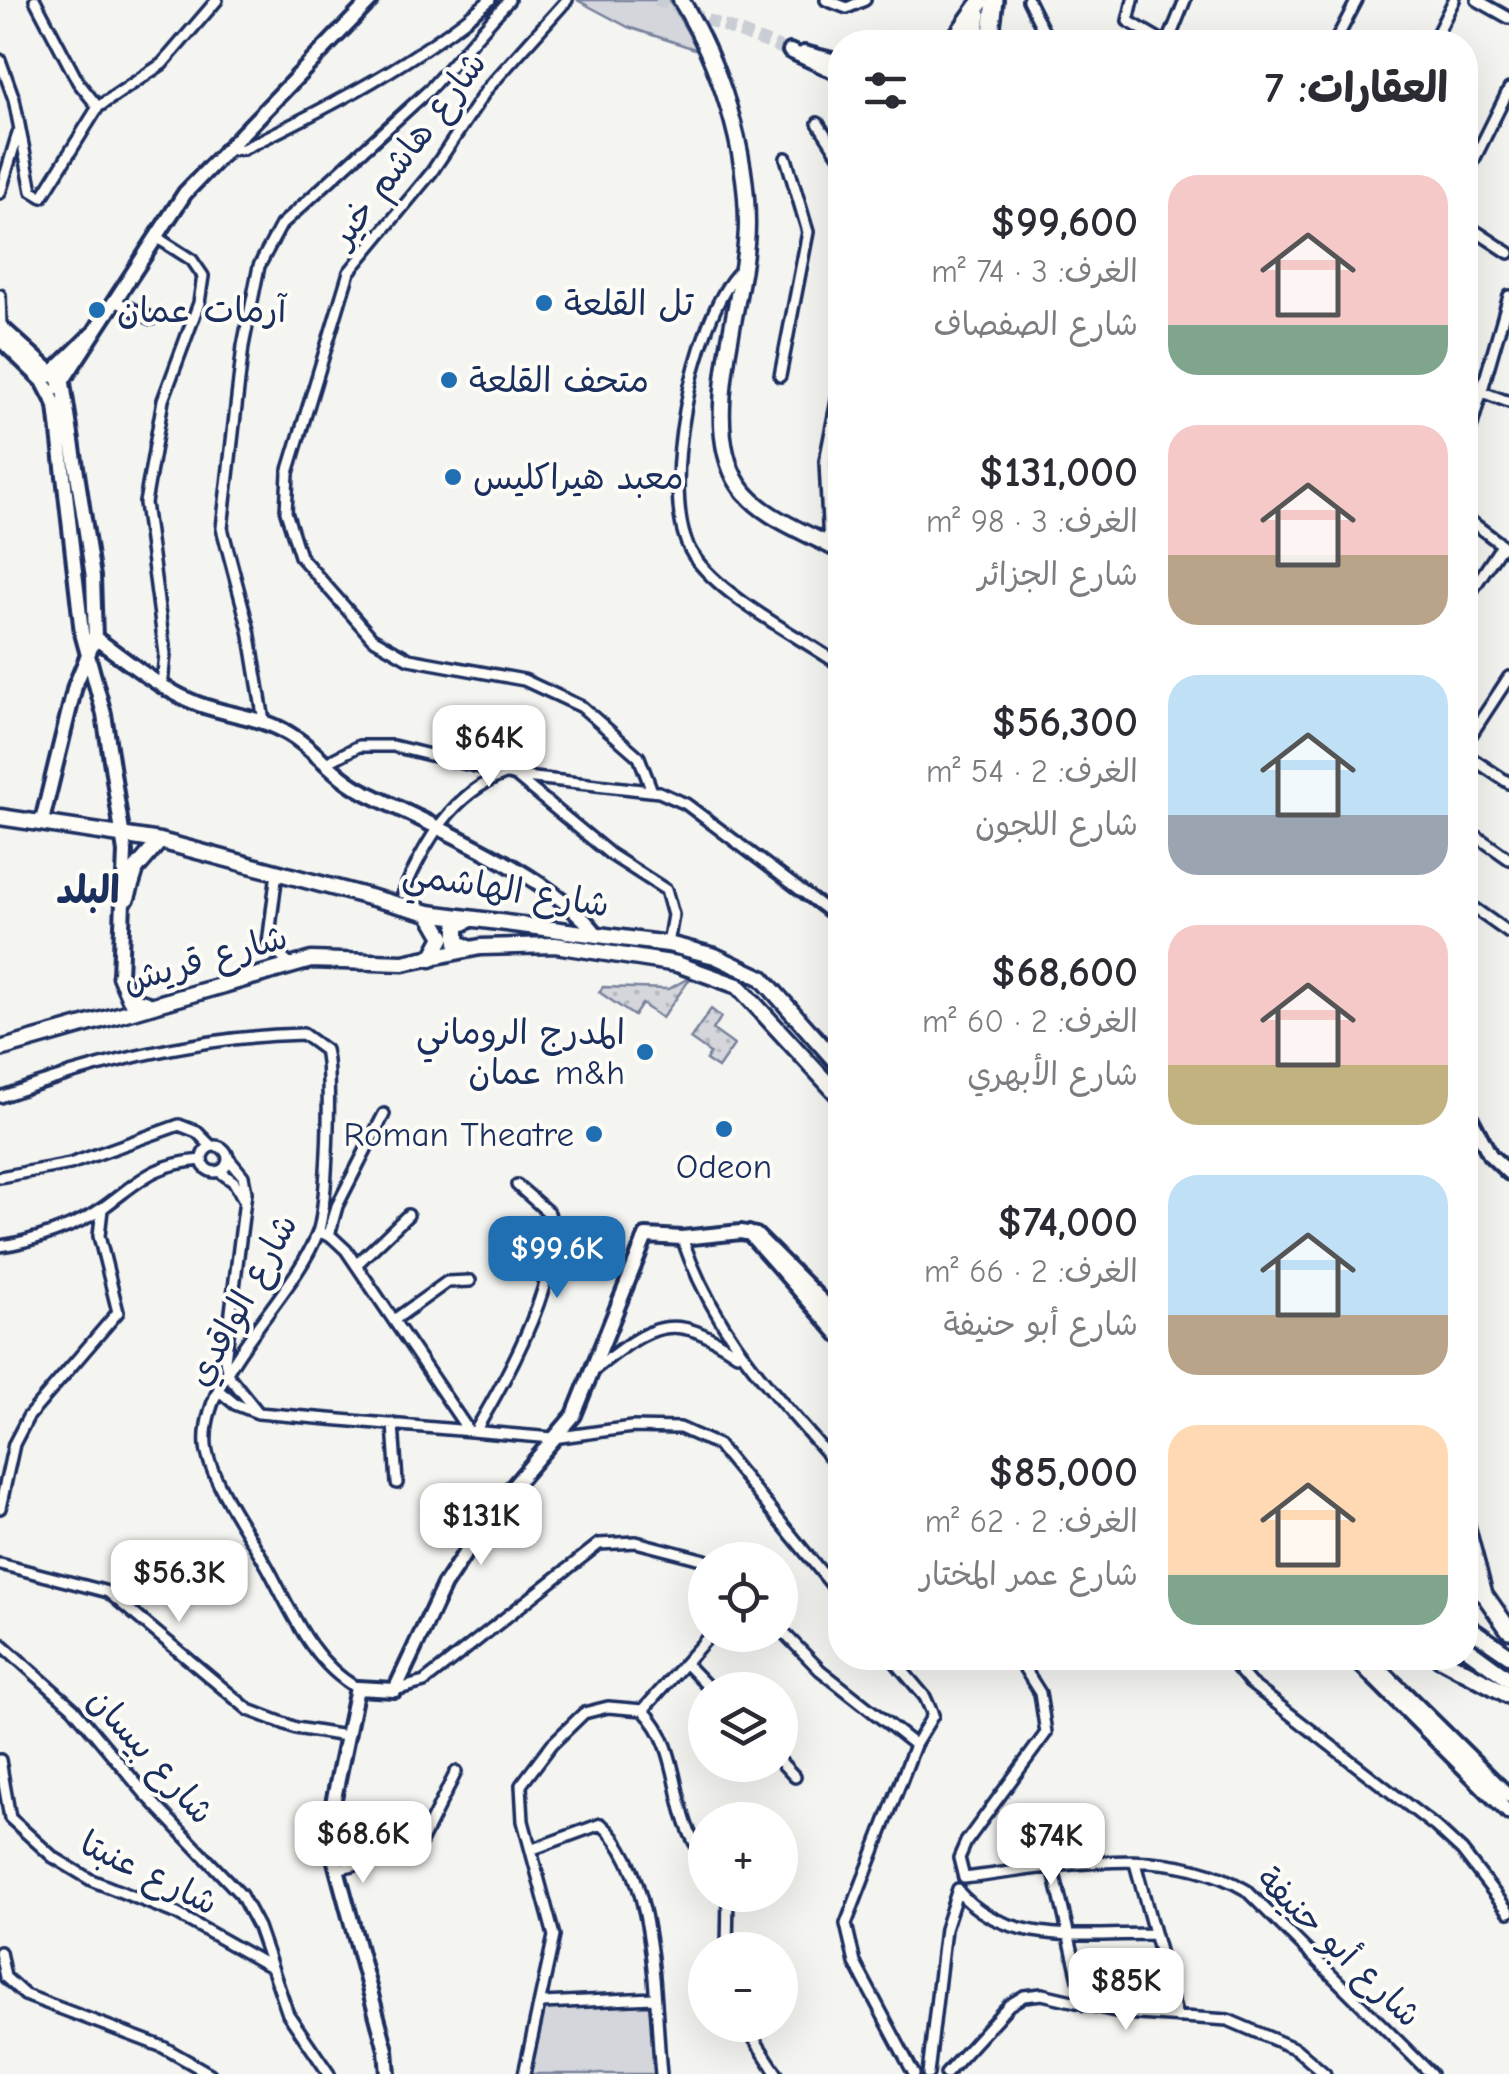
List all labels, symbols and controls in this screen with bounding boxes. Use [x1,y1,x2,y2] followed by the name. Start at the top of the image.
[319,43,500,261] street label: شارع هاشم خير
[858,63,913,118] icon: filters
[1265,64,1448,113] text: العقارات: 7
[991,198,1138,247] text: $99,600
[1248,215,1368,335] icon: home
[931,253,1138,290] text: الغرف: 3 · 74 m²
[564,283,694,324] place label: تل القلعة
[117,290,288,331] place label: آرمات عمان
[533,292,555,314] marker: تل القلعة
[86,299,108,321] marker: آرمات عمان
[934,306,1138,343] text: شارع الصفصاف
[469,360,649,401] place label: متحف القلعة
[438,369,460,391] marker: متحف القلعة
[979,448,1138,497] text: $131,000
[473,457,684,498] place label: معبد هيراكليس
[1248,465,1368,585] icon: home
[442,466,464,488] marker: معبد هيراكليس
[926,503,1138,540] text: الغرف: 3 · 98 m²
[978,556,1138,593] text: شارع الجزائر
[992,698,1138,747] text: $56,300
[430,705,548,790] pin: $64K
[1248,715,1368,835] icon: home
[454,719,524,756] text: $64K
[926,753,1138,790] text: الغرف: 2 · 54 m²
[975,806,1138,843] text: شارع اللجون
[398,852,612,935] street label: شارع الهاشمي
[56,869,120,914] district label: البلد
[118,916,293,1006] street label: شارع قريش
[991,948,1138,997] text: $68,600
[1248,965,1368,1085] icon: home
[922,1003,1138,1040] text: الغرف: 2 · 60 m²
[416,1012,625,1093] place label: المدرج الروماني عمان m&h
[634,1041,656,1063] marker: المدرج الروماني عمان m&h
[967,1056,1138,1093] text: شارع الأبهري
[344,1114,574,1155] place label: Roman Theatre
[713,1118,735,1140] marker: Odeon
[583,1123,605,1145] marker: Roman Theatre
[676,1146,772,1187] place label: Odeon
[997,1198,1138,1247] text: $74,000
[178,1207,310,1395] street label: شارع الواقدي
[1248,1215,1368,1335] icon: home
[476,1216,638,1301] pin: $99.6K
[510,1230,604,1267] text: $99.6K
[924,1253,1138,1290] text: الغرف: 2 · 66 m²
[944,1306,1138,1343] text: شارع أبو حنيفة
[989,1448,1138,1497] text: $85,000
[1248,1465,1368,1585] icon: home
[411,1483,551,1568] pin: $131K
[442,1497,520,1534] text: $131K
[925,1503,1138,1540] text: الغرف: 2 · 62 m²
[98,1540,260,1625] pin: $56.3K
[688,1542,798,2042] map controls
[688,1542,798,1652] button: locate
[133,1554,225,1591] text: $56.3K
[920,1556,1138,1593] text: شارع عمر المختار
[688,1672,798,1782] button: layers
[76,1680,223,1835] street label: شارع بيسان
[282,1801,444,1886] pin: $68.6K
[688,1802,798,1912] button: +
[992,1803,1110,1888] pin: $74K
[317,1815,409,1852] text: $68.6K
[1019,1817,1083,1854] text: $74K
[72,1822,224,1927] street label: شارع عنبتا
[1245,1858,1430,2038] street label: شارع أبو حنيفة
[688,1932,798,2042] button: −
[1067,1948,1185,2033] pin: $85K
[1091,1962,1161,1999] text: $85K

